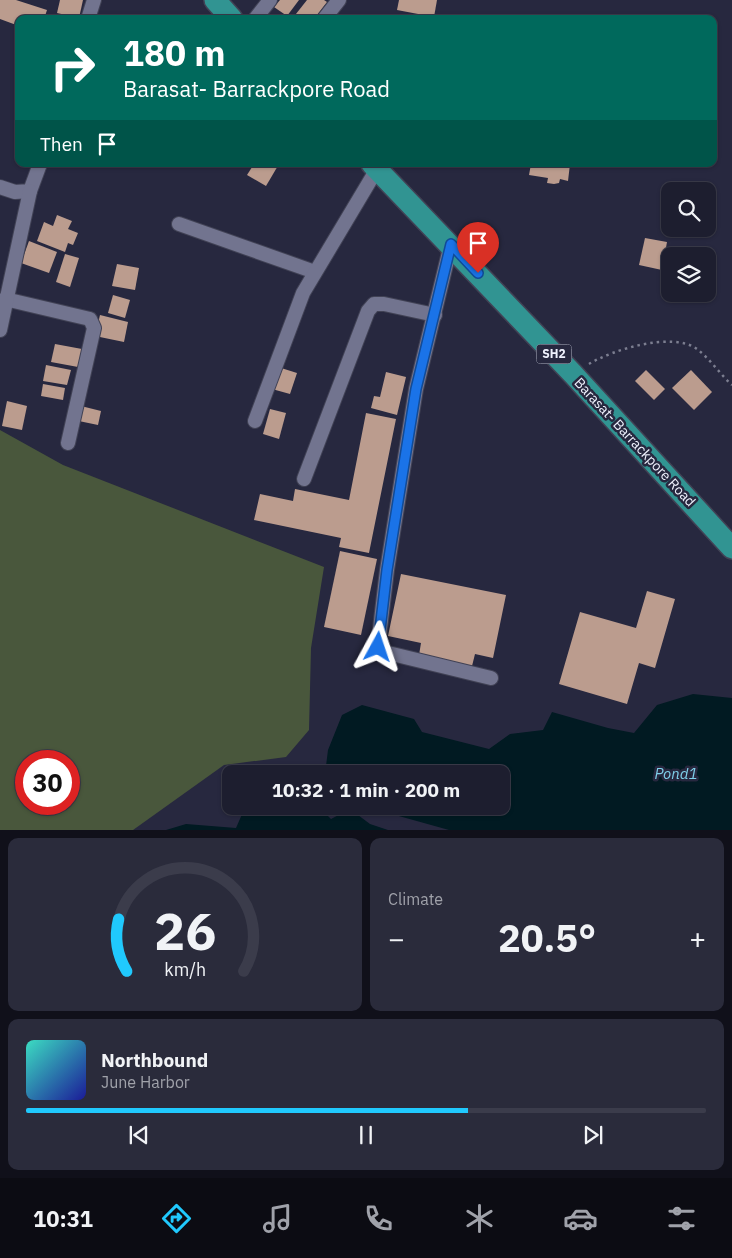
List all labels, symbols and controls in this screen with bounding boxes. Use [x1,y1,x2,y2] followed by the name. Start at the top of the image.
[123,30,226,76] text: 180 m
[40,35,105,100] icon: right
[123,74,390,103] text: Barasat- Barrackpore Road
[93,130,121,158] icon: arrive
[40,132,83,156] text: Then
[661,182,716,302] map controls
[661,182,716,237] button: search
[457,222,499,273] pin
[464,229,492,257] icon: arrive
[661,247,716,302] button: layers
[536,344,572,364] road number: SH2
[570,374,700,510] street label: Barasat- Barrackpore Road
[351,620,403,672] position arrow
[15,750,80,815] speed limit sign: 30
[654,764,698,783] water label: Pond1
[272,778,460,802] text: 10:32 · 1 min · 200 m
[388,889,443,909] text: Climate
[154,897,216,964] text: 26
[498,913,596,962] text: 20.5°
[388,920,405,957] text: −
[689,920,706,957] text: +
[164,958,206,981] text: km/h
[101,1048,208,1072] text: Northbound
[101,1072,190,1092] text: June Harbor
[125,1121,153,1149] icon: previous
[352,1121,380,1149] icon: pause
[579,1121,607,1149] icon: next
[159,1201,194,1236] icon: directions
[260,1201,295,1236] icon: music
[361,1201,396,1236] icon: phone
[462,1201,497,1236] icon: climate
[563,1201,598,1236] icon: car
[664,1201,699,1236] icon: filters
[33,1204,93,1233] text: 10:31

